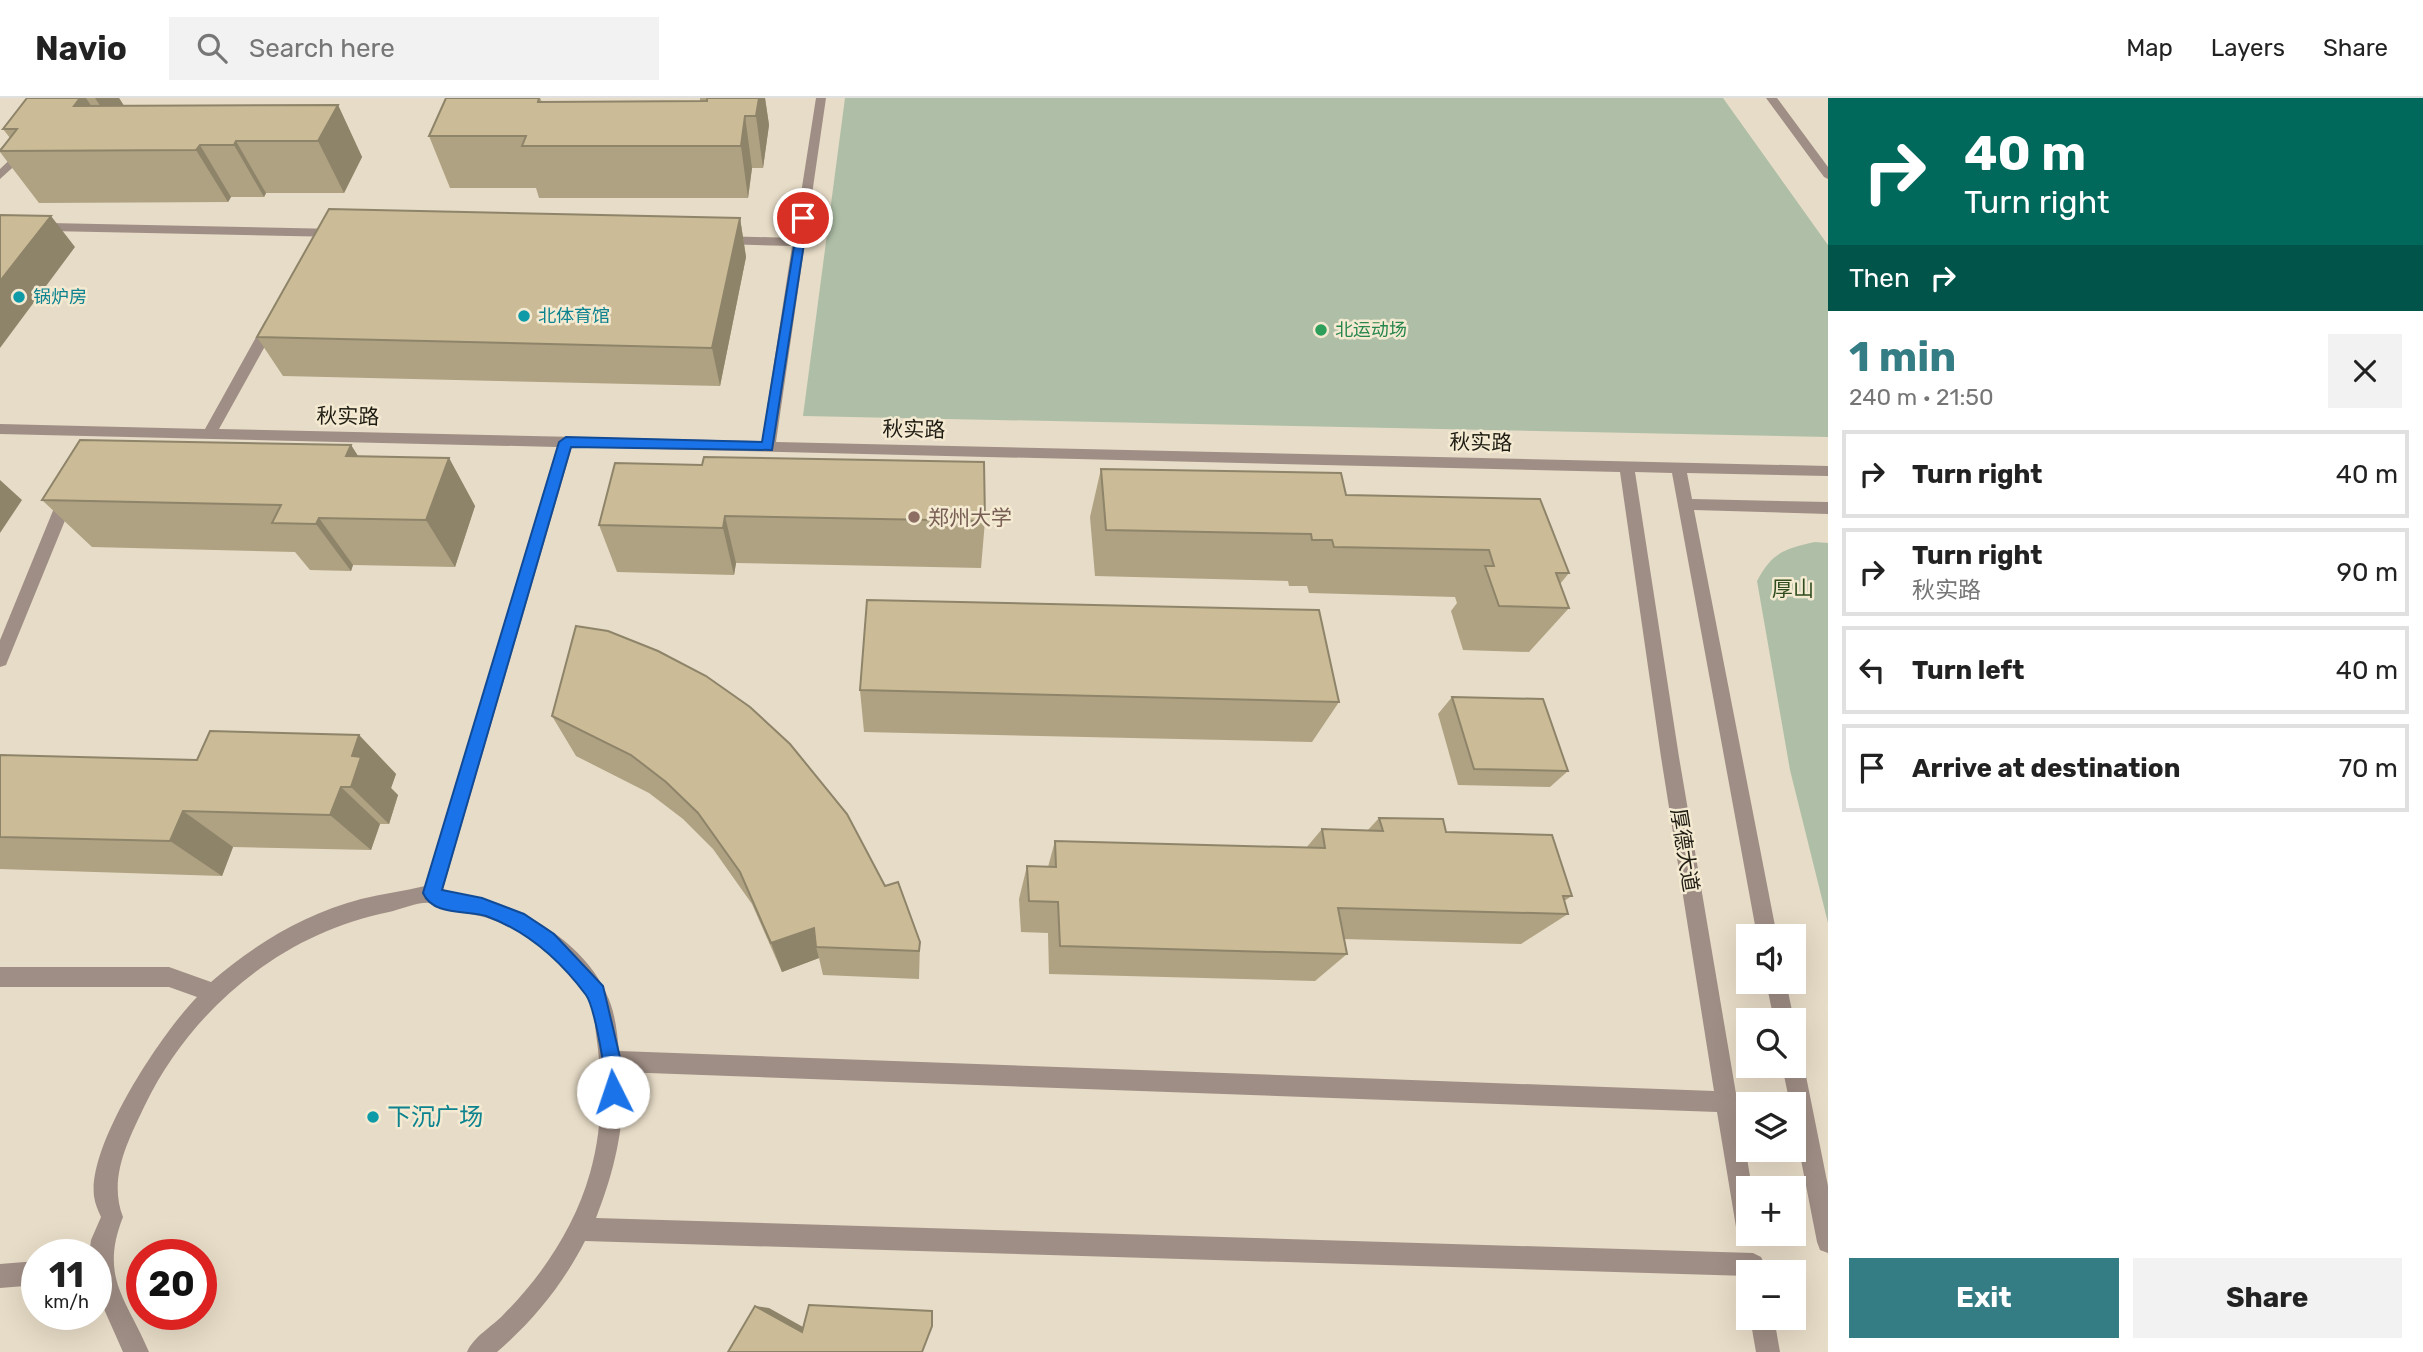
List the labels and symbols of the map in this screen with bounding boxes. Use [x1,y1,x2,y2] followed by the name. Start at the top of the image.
[773,188,833,248] pin
[33,286,87,308] place label: 锅炉房
[11,289,27,305] marker: 锅炉房
[538,305,610,327] place label: 北体育馆
[516,308,532,324] marker: 北体育馆
[1335,319,1407,341] place label: 北运动场
[1313,322,1329,338] marker: 北运动场
[316,403,380,429] street label: 秋实路
[882,416,946,442] street label: 秋实路
[1449,429,1513,455] street label: 秋实路
[928,505,1012,530] place label: 郑州大学
[906,509,922,525] marker: 郑州大学
[1772,576,1814,601] park label: 厚山
[1666,807,1704,893] street label: 厚德大道
[576,1055,650,1129] position arrow
[387,1103,483,1131] place label: 下沉广场
[365,1109,381,1125] marker: 下沉广场
[126,1239,217,1330] speed limit sign: 20

